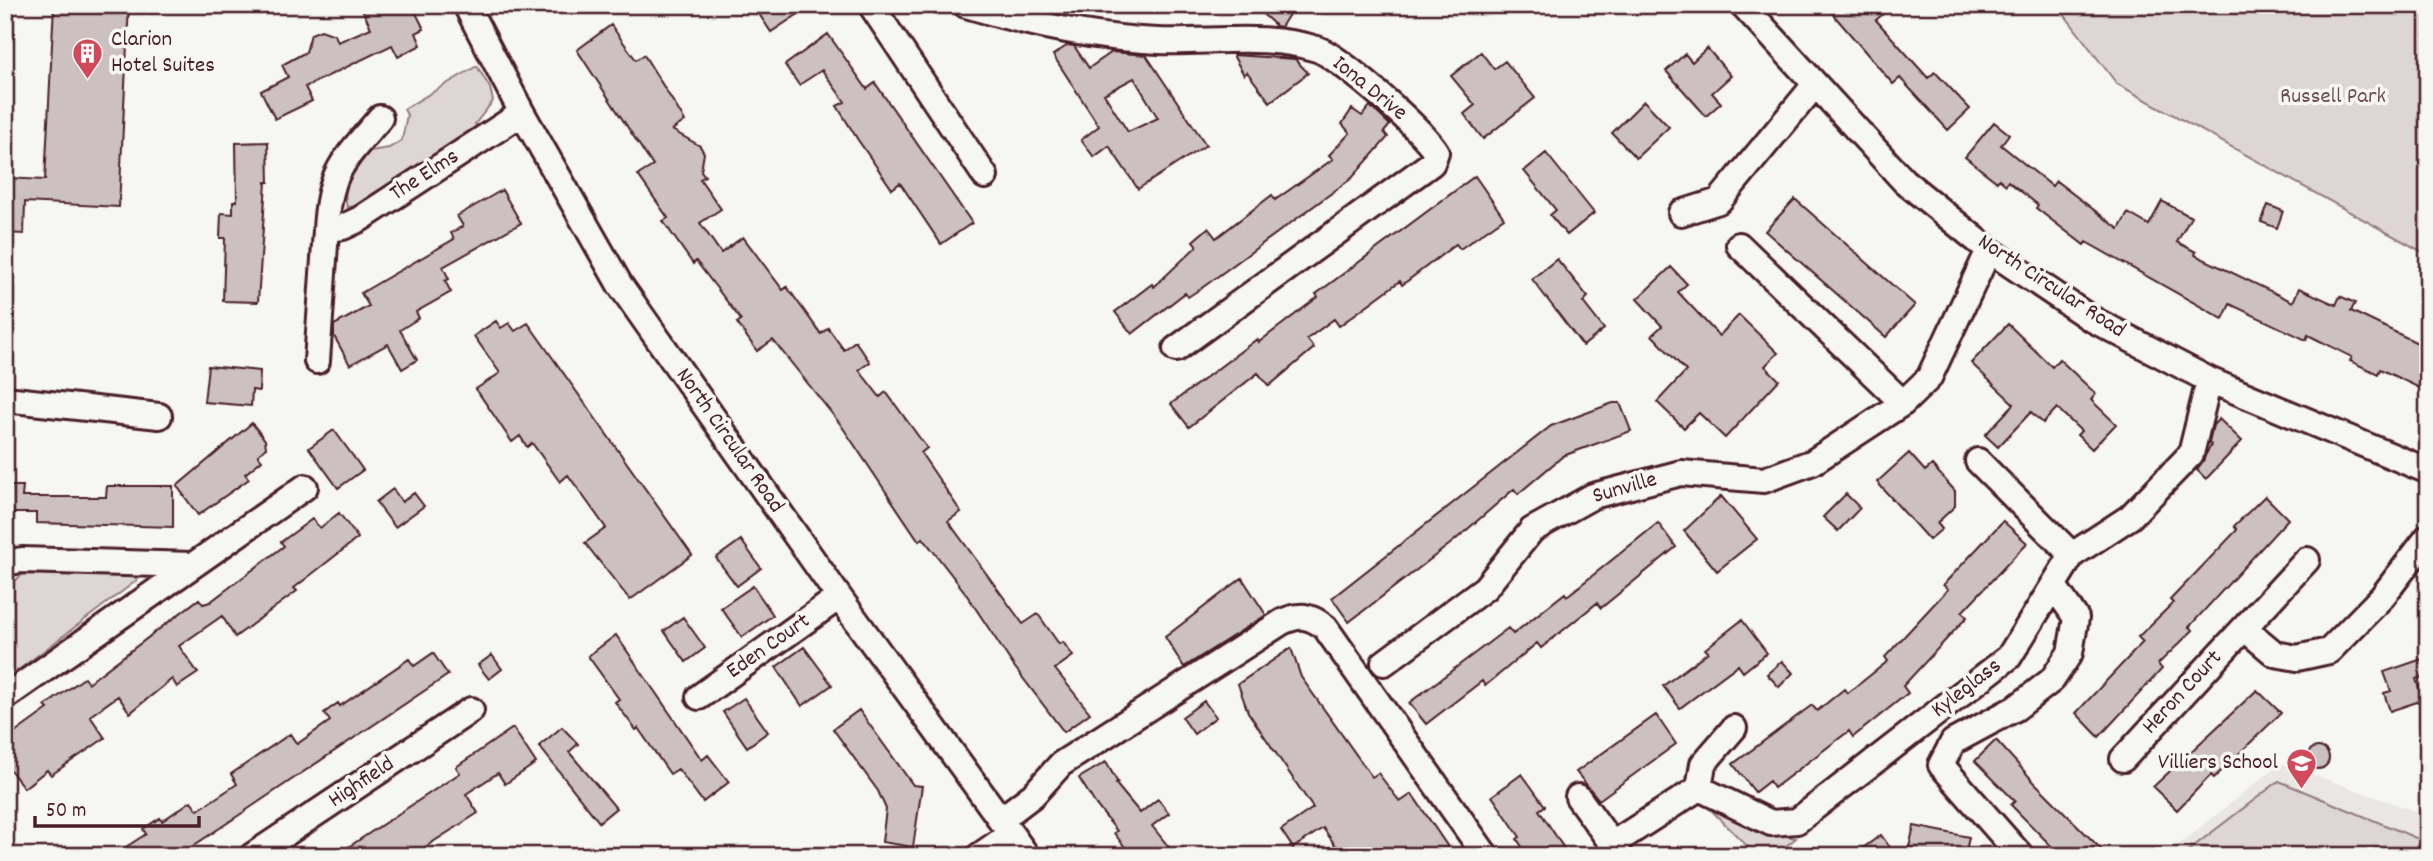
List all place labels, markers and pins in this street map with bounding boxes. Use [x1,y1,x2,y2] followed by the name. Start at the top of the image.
[111,24,215,83] place label: Clarion Hotel Suites
[71,36,105,80] building icon: Clarion Hotel Suites
[2284,746,2318,790] school or university icon: Villiers School
[2158,747,2279,780] place label: Villiers School

